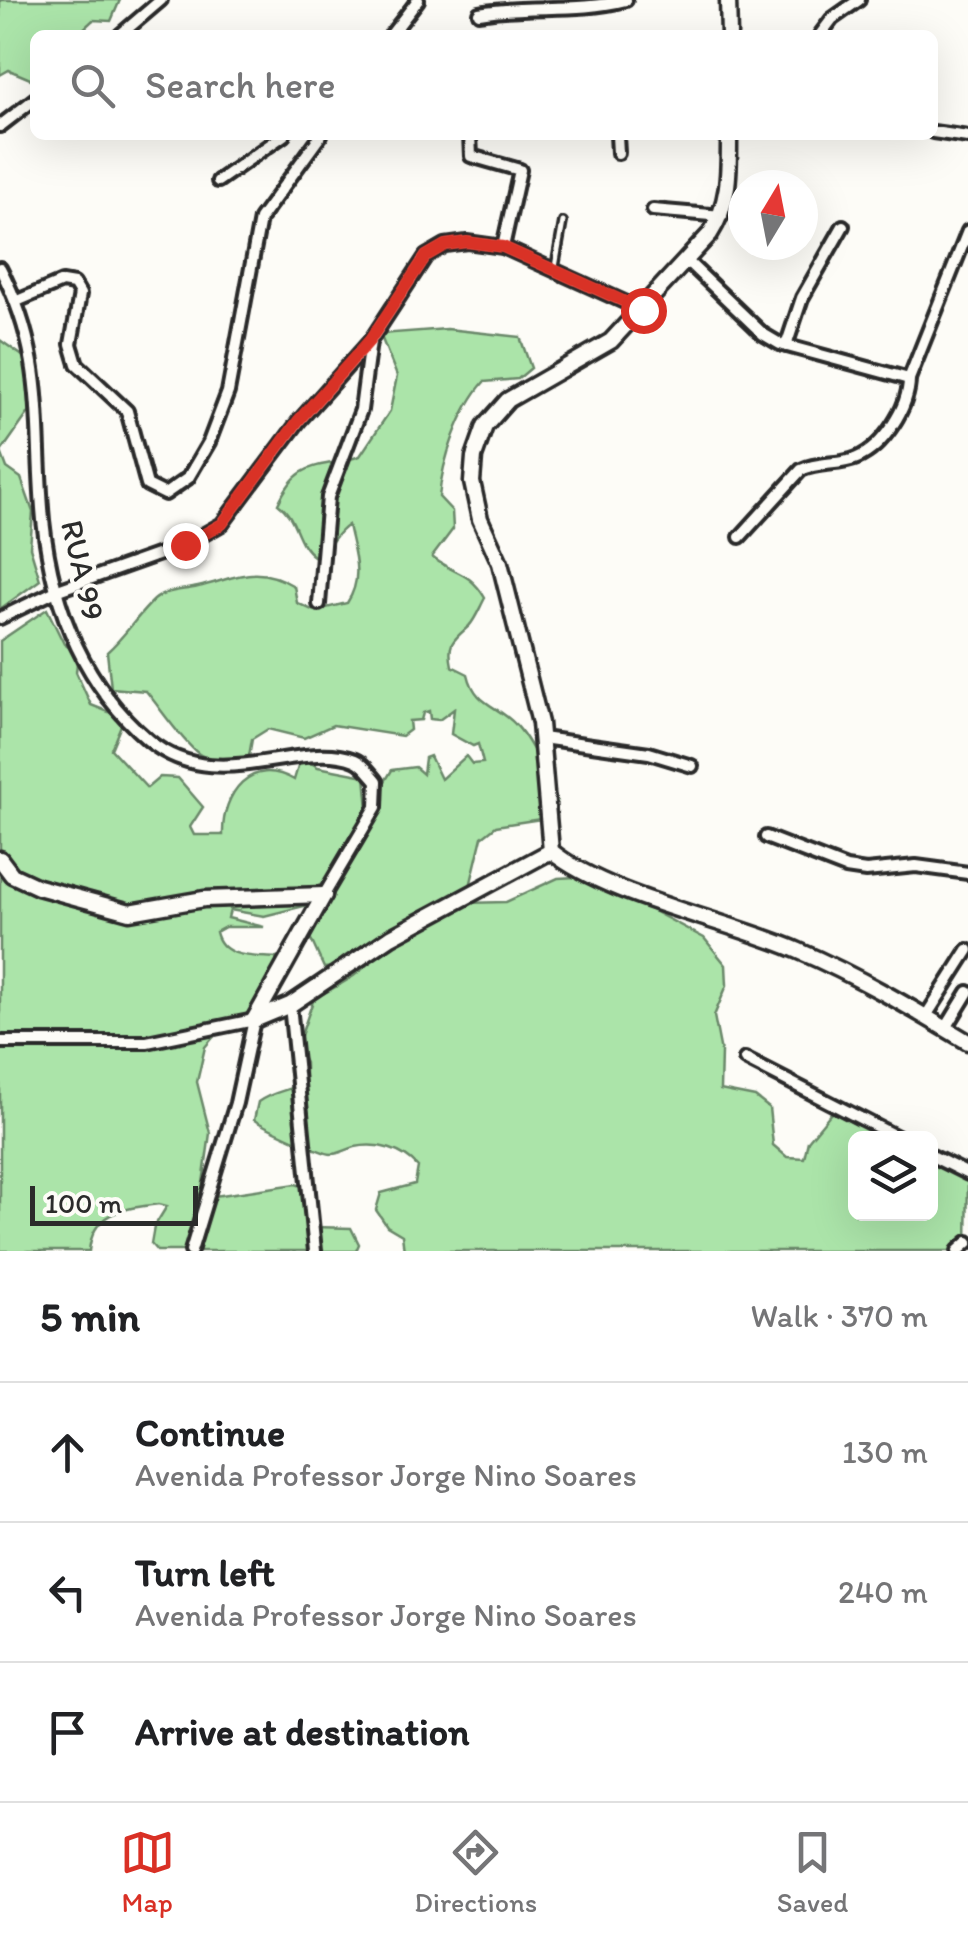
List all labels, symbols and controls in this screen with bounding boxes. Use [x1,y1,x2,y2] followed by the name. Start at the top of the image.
[30,30,938,140] search box
[65,58,120,113] icon: search
[145,62,336,108] text: Search here
[728,170,818,260] north arrow
[621,288,667,334] route start
[53,516,113,624] street label: RUA 99
[163,523,209,569] route end
[848,1131,938,1221] map controls
[848,1131,938,1221] button: layers
[30,1181,198,1226] scale bar
[45,1186,122,1220] text: 100 m
[40,1291,140,1342] text: 5 min
[751,1297,928,1335] text: Walk · 370 m
[135,1410,285,1456] text: Continue
[40,1425,95,1480] icon: ahead
[842,1433,928,1471] text: 130 m
[135,1456,637,1494] text: Avenida Professor Jorge Nino Soares
[135,1550,275,1596] text: Turn left
[40,1565,95,1620] icon: left
[838,1573,928,1611] text: 240 m
[135,1596,637,1634] text: Avenida Professor Jorge Nino Soares
[40,1705,95,1760] icon: arrive
[135,1709,470,1755] text: Arrive at destination
[120,1825,175,1919] tab: Map
[414,1825,537,1919] tab: Directions
[777,1825,848,1919] tab: Saved

